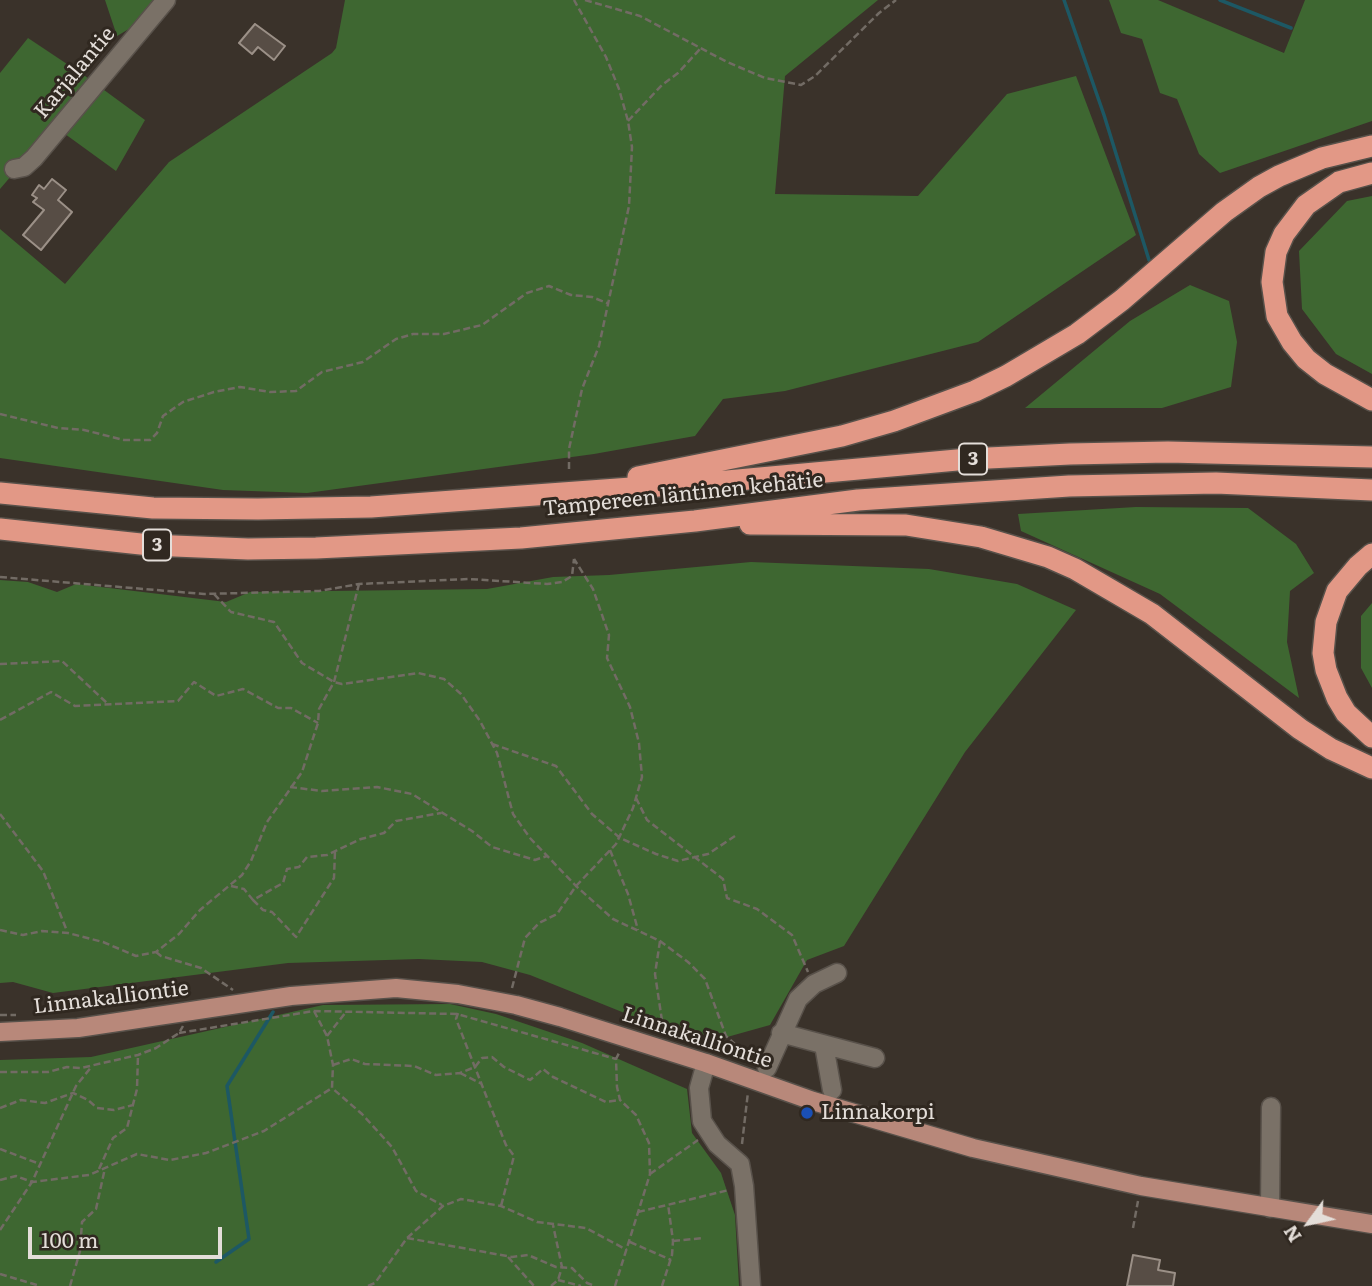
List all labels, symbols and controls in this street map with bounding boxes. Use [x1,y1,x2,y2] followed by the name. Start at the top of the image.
[29,22,121,124] street label: Karjalantie
[959,444,987,474] road number: 3
[541,468,825,522] street label: Tampereen läntinen kehätie
[143,530,171,560] road number: 3
[32,976,190,1020] street label: Linnakalliontie
[619,1002,775,1074] street label: Linnakalliontie
[821,1100,935,1126] place label: Linnakorpi
[799,1105,815,1121] marker: Linnakorpi
[1274,1188,1344,1258] north arrow
[32,1212,226,1256] scale bar
[1275,1220,1307,1249] text: N
[41,1223,98,1254] text: 100 m

